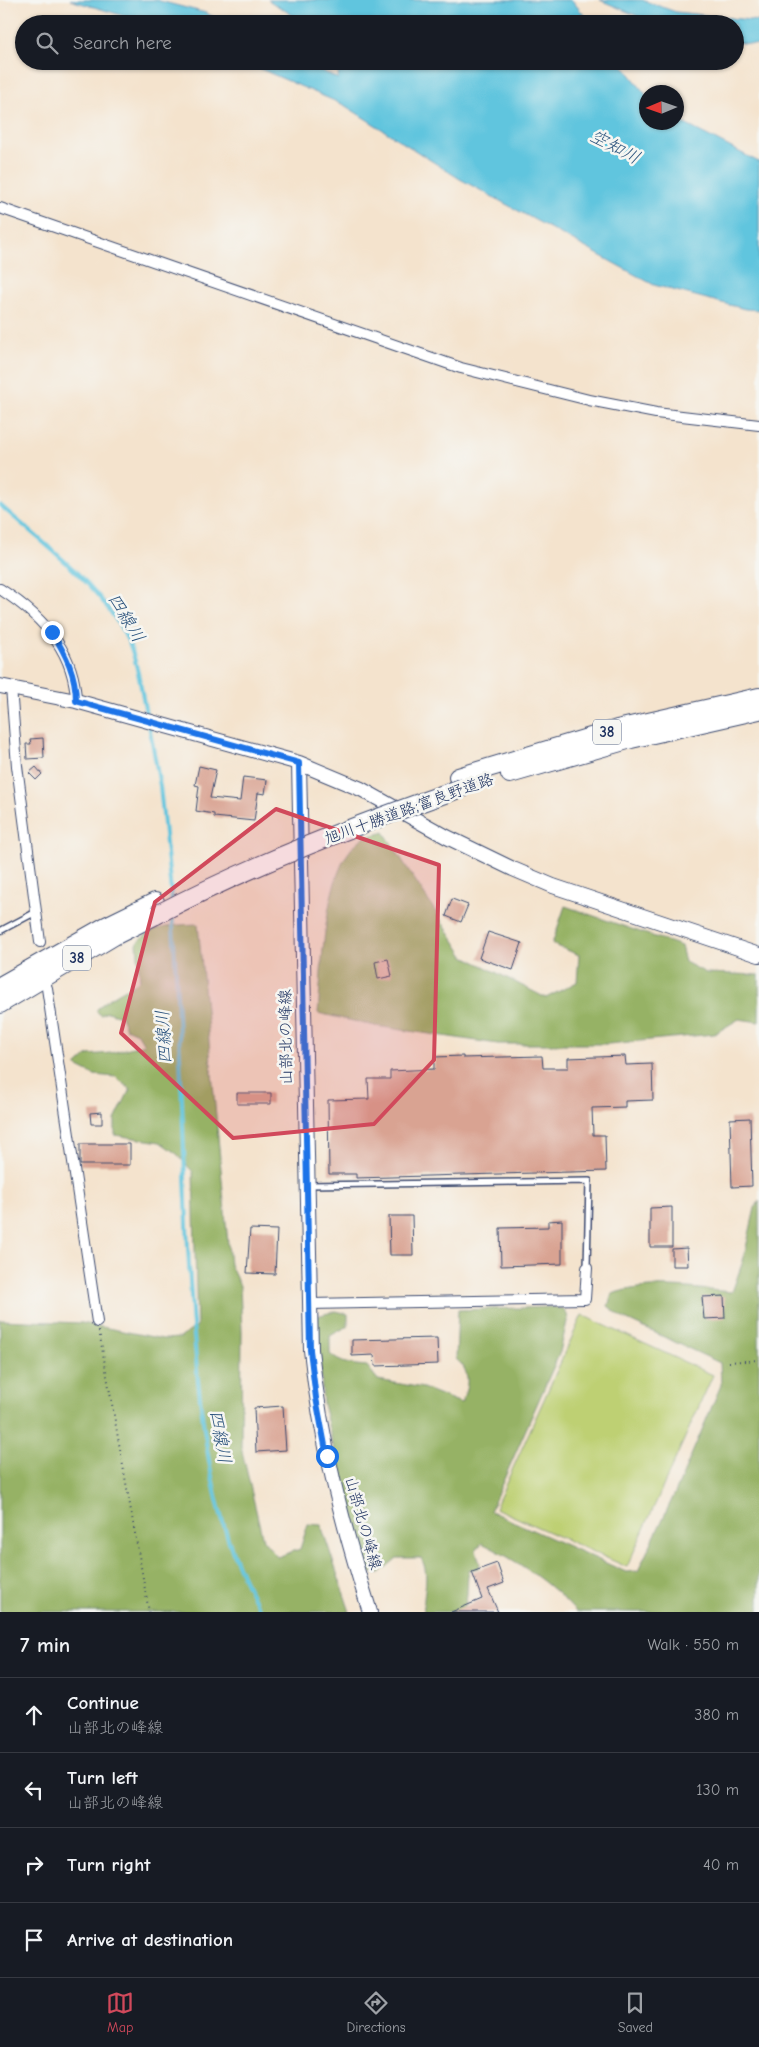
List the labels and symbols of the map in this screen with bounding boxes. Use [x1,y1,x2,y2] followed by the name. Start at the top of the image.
[639,85,684,130] north arrow
[586,125,644,169] water label: 空知川
[103,589,149,647] water label: 四線川
[41,621,64,644] route end
[593,720,621,744] road number: 38
[322,770,496,848] street label: 旭川十勝道路;富良野道路
[63,946,91,970] road number: 38
[276,989,296,1085] street label: 山部北の峰線
[152,1009,176,1065] water label: 四線川
[205,1409,235,1465] water label: 四線川
[316,1445,339,1468] route start
[341,1474,385,1572] street label: 山部北の峰線

